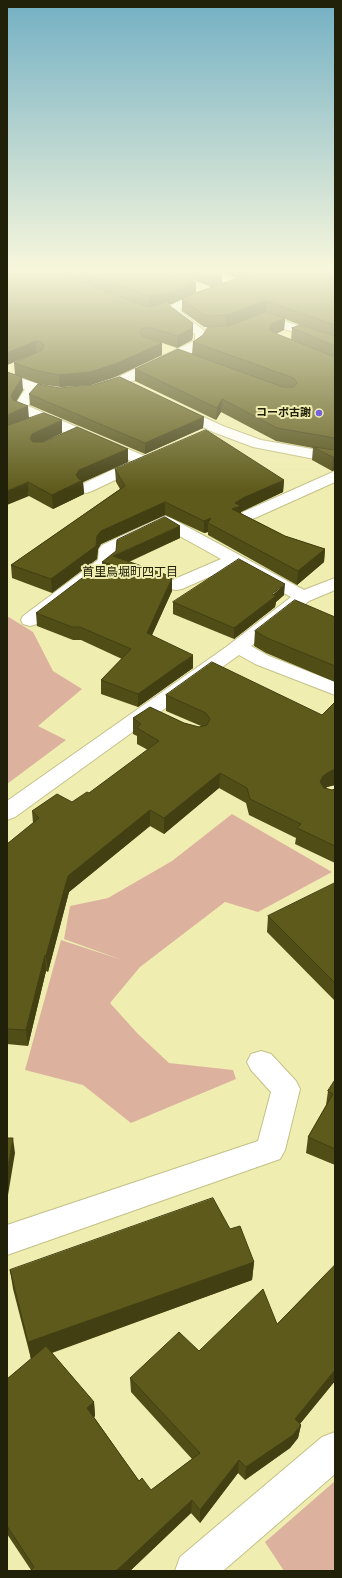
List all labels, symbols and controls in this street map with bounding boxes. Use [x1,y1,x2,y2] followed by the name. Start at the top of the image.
[256,406,311,420] place label: コーポ古謝
[314,408,324,418] marker: コーポ古謝
[82,565,178,579] district label: 首里鳥堀町四丁目

